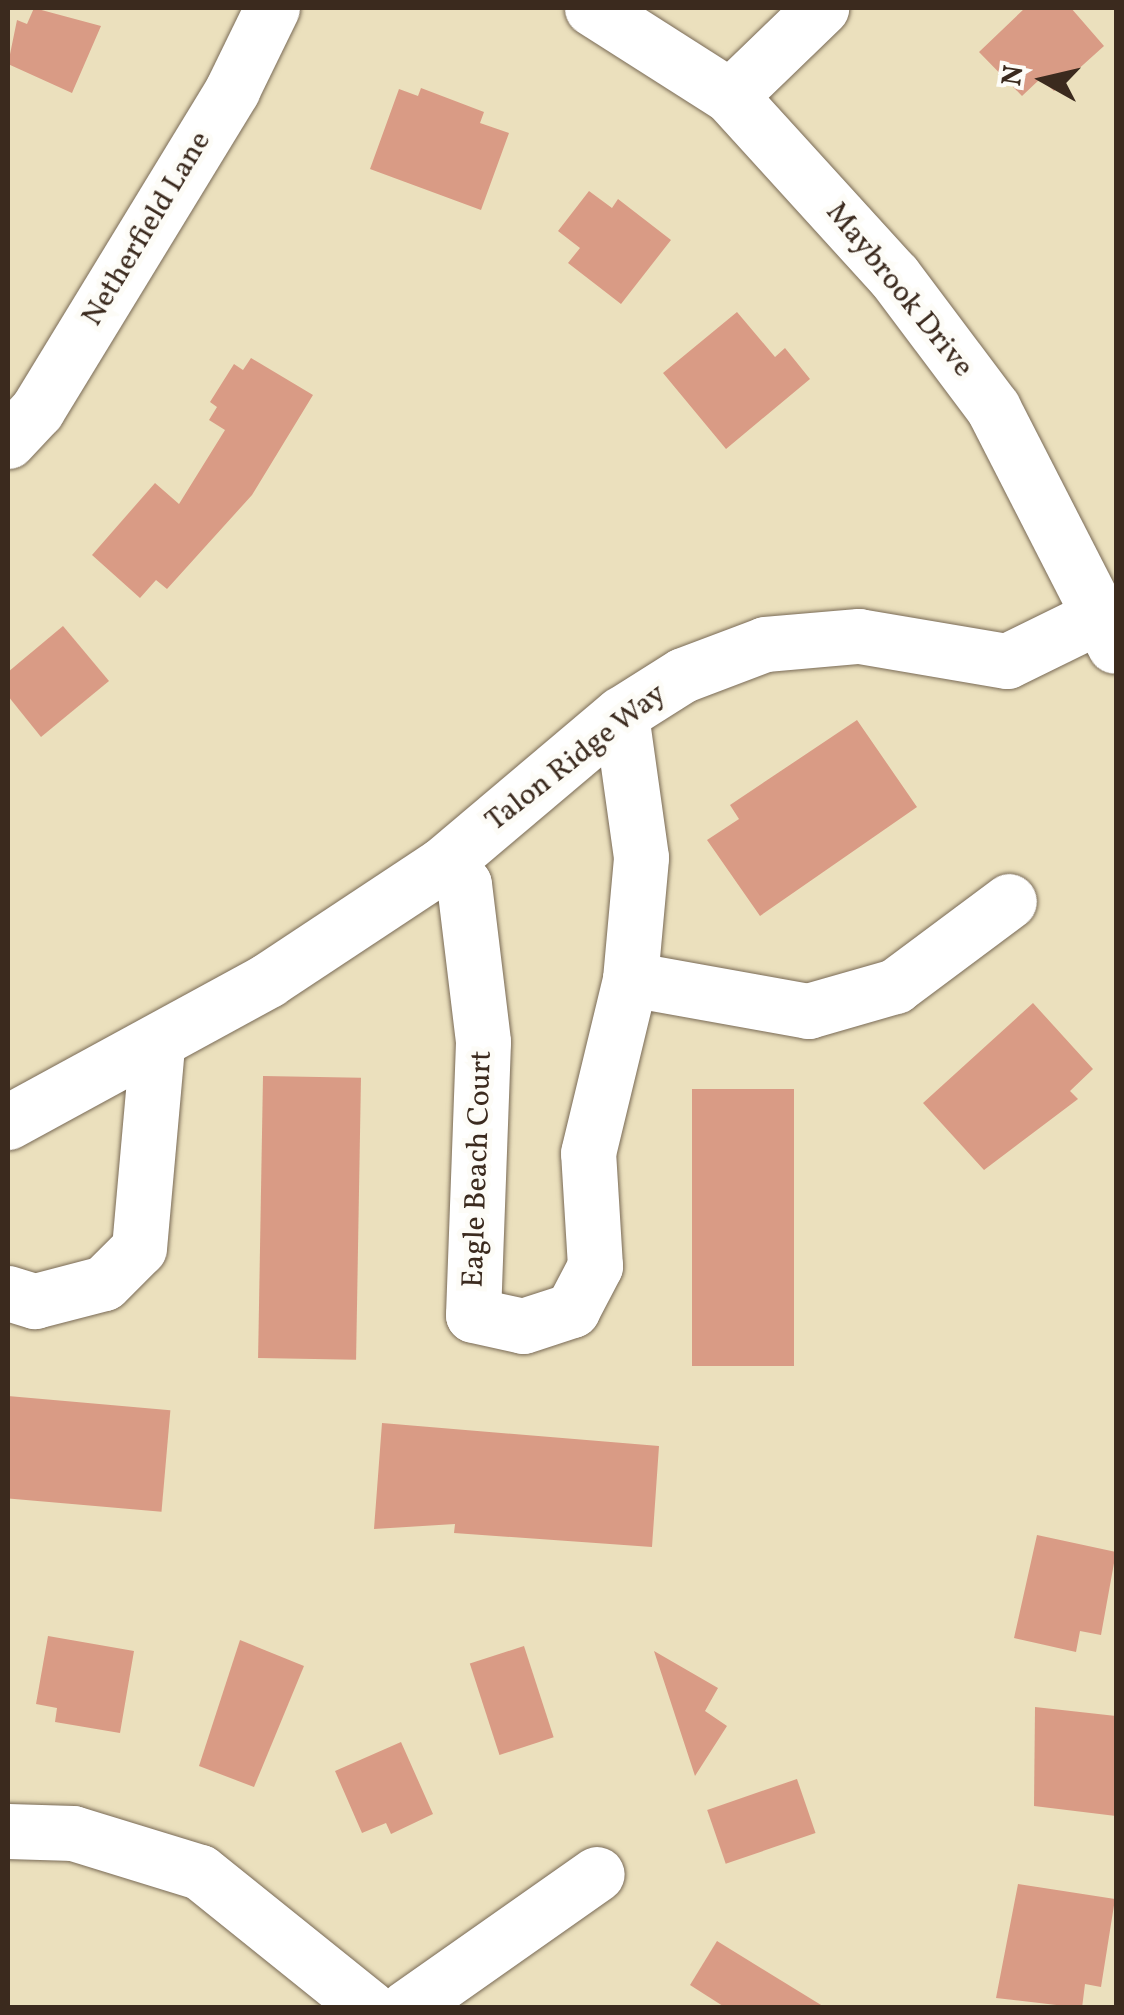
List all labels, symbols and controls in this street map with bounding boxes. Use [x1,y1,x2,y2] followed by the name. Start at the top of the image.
[994,30,1094,130] north arrow
[993,63,1035,89] text: N
[75,125,219,333] street label: Netherfield Lane
[818,195,980,385] street label: Maybrook Drive
[478,676,674,840] street label: Talon Ridge Way
[456,1050,500,1288] street label: Eagle Beach Court

